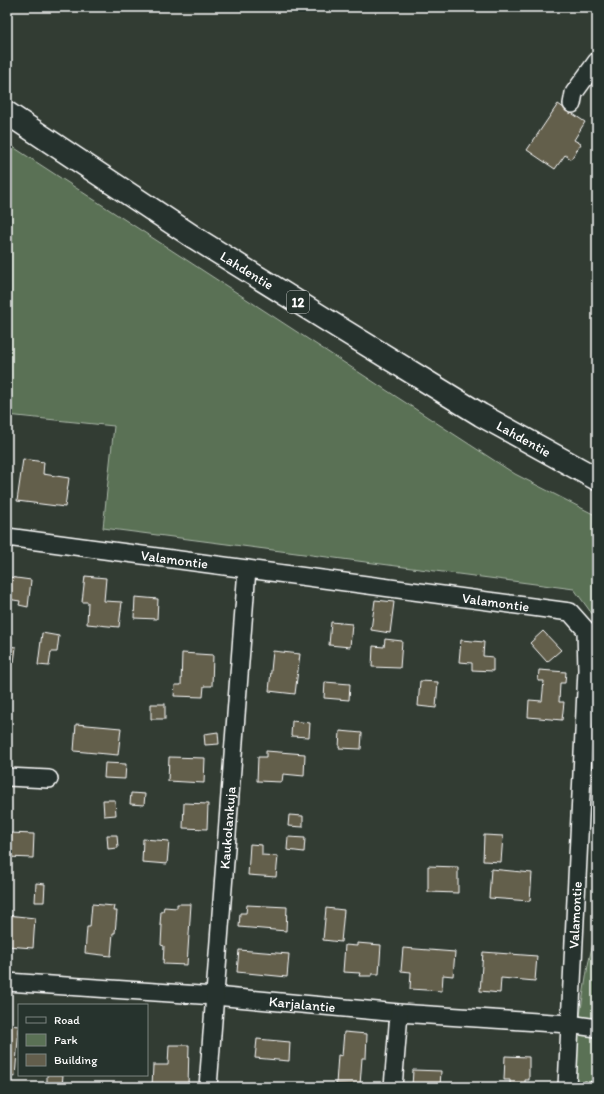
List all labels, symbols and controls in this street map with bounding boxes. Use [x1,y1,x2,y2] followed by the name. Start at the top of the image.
[217,248,277,294] street label: Lahdentie
[287,291,309,313] road number: 12
[493,417,554,461] street label: Lahdentie
[140,547,209,573] street label: Valamontie
[461,590,531,616] street label: Valamontie
[216,785,240,870] street label: Kaukolankuja
[565,880,586,949] street label: Valamontie
[268,993,337,1016] street label: Karjalantie
[18,1004,148,1076] legend
[54,1013,80,1027] text: Road
[54,1033,78,1047] text: Park
[54,1053,98,1067] text: Building

